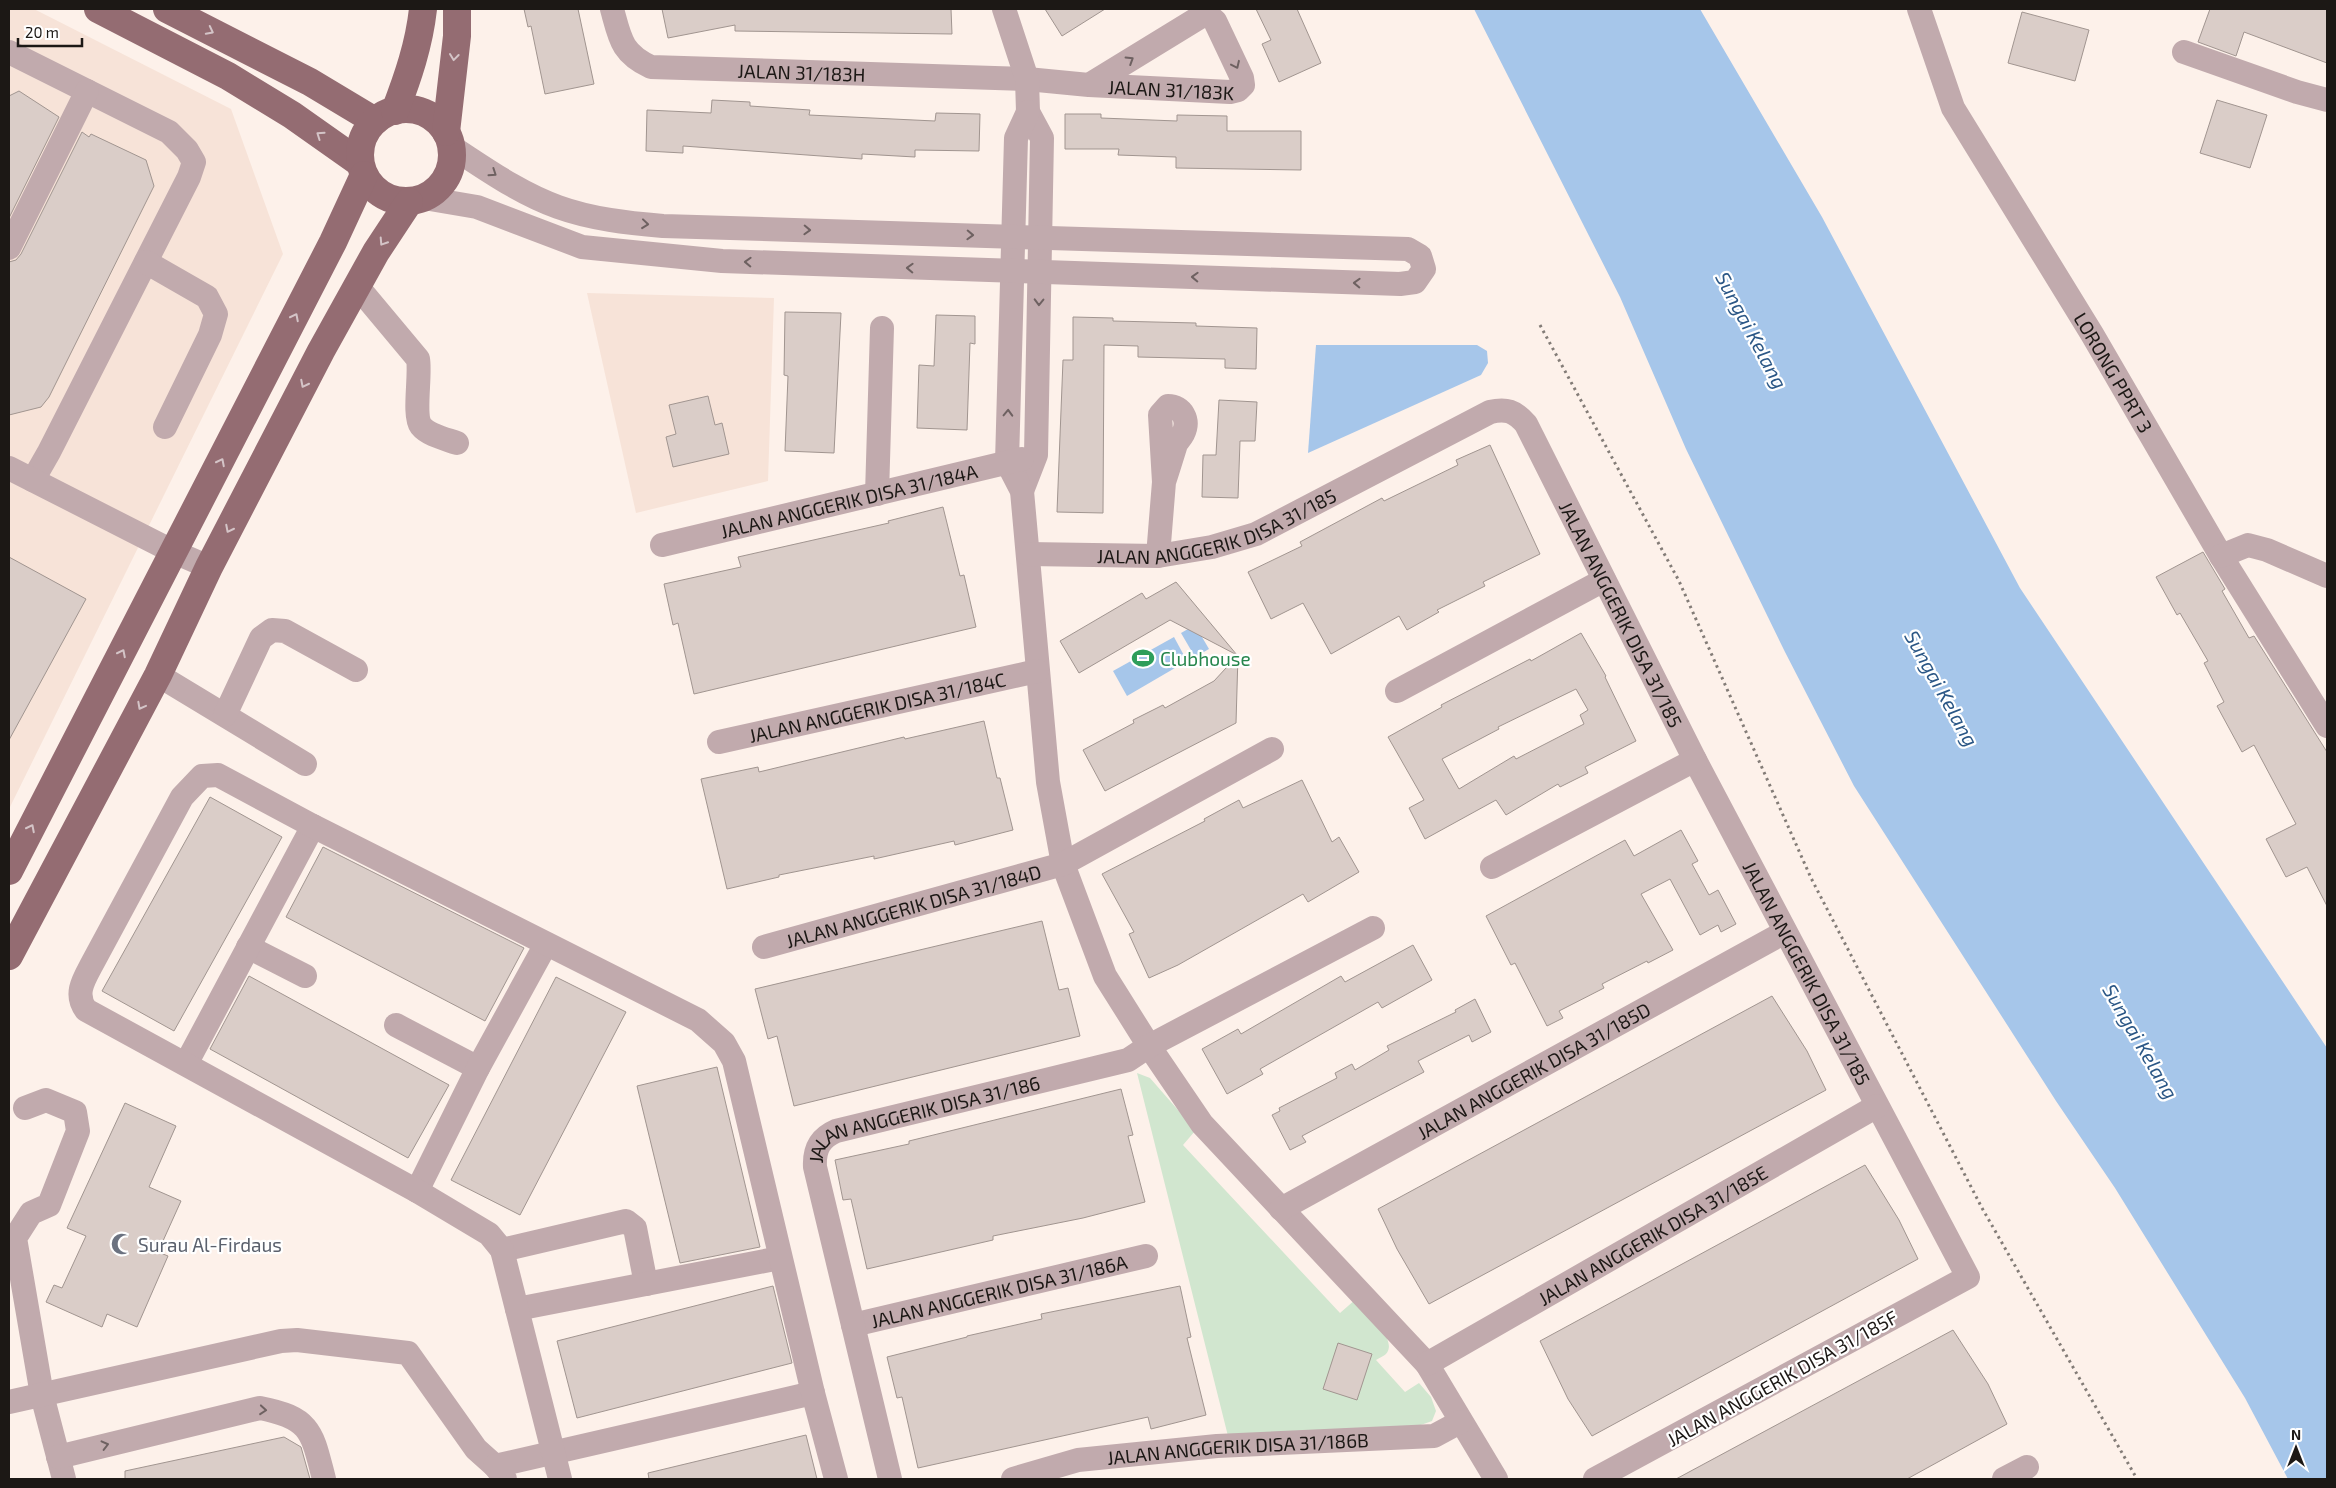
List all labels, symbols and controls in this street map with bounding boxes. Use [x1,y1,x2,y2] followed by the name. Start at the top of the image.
[18,15,81,47] scale bar
[25,23,59,41] text: 20 m
[205,25,214,35] one-way arrow
[449,54,460,62] one-way arrow
[1125,56,1134,66] one-way arrow
[737,58,866,85] street label: JALAN 31/183H
[1230,60,1240,69] one-way arrow
[1107,74,1235,104] street label: JALAN 31/183K
[316,132,326,141] one-way arrow
[487,167,496,176] one-way arrow
[641,218,649,229] one-way arrow
[804,225,811,235] one-way arrow
[966,230,974,240] one-way arrow
[379,237,389,246] one-way arrow
[744,256,752,267] one-way arrow
[906,262,914,273] one-way arrow
[1711,267,1793,393] water label: Sungai Kelang
[1191,272,1199,283] one-way arrow
[1353,278,1361,288] one-way arrow
[1034,298,1044,306] one-way arrow
[2070,308,2158,436] street label: LORONG PPRT 3
[289,313,299,322] one-way arrow
[300,379,310,388] one-way arrow
[1003,409,1013,417] one-way arrow
[215,458,225,467] one-way arrow
[718,459,980,542] street label: JALAN ANGGERIK DISA 31/184A
[1097,483,1340,568] street label: JALAN ANGGERIK DISA 31/185
[1555,497,1688,731] street label: JALAN ANGGERIK DISA 31/185
[225,523,235,532] one-way arrow
[1900,626,1984,750] water label: Sungai Kelang
[1130,645,1156,671] sports icon: Clubhouse
[1160,647,1251,670] place label: Clubhouse
[116,649,126,658] one-way arrow
[747,667,1008,747] street label: JALAN ANGGERIK DISA 31/184C
[137,700,147,709] one-way arrow
[25,824,35,833] one-way arrow
[1739,857,1876,1089] street label: JALAN ANGGERIK DISA 31/185
[783,859,1044,952] street label: JALAN ANGGERIK DISA 31/184D
[2098,979,2184,1103] water label: Sungai Kelang
[1413,997,1654,1144] street label: JALAN ANGGERIK DISA 31/185D
[803,1070,1042,1164] street label: JALAN ANGGERIK DISA 31/186
[1534,1160,1771,1309] street label: JALAN ANGGERIK DISA 31/185E
[109,1231,135,1257] mosque icon: Surau Al-Firdaus
[138,1233,282,1256] place label: Surau Al-Firdaus
[869,1249,1130,1332] street label: JALAN ANGGERIK DISA 31/186A
[1663,1305,1901,1451] street label: JALAN ANGGERIK DISA 31/185F
[260,1404,268,1415] one-way arrow
[2271,1423,2321,1473] north arrow
[2291,1426,2301,1443] text: N
[1106,1428,1369,1469] street label: JALAN ANGGERIK DISA 31/186B
[101,1440,110,1451] one-way arrow

